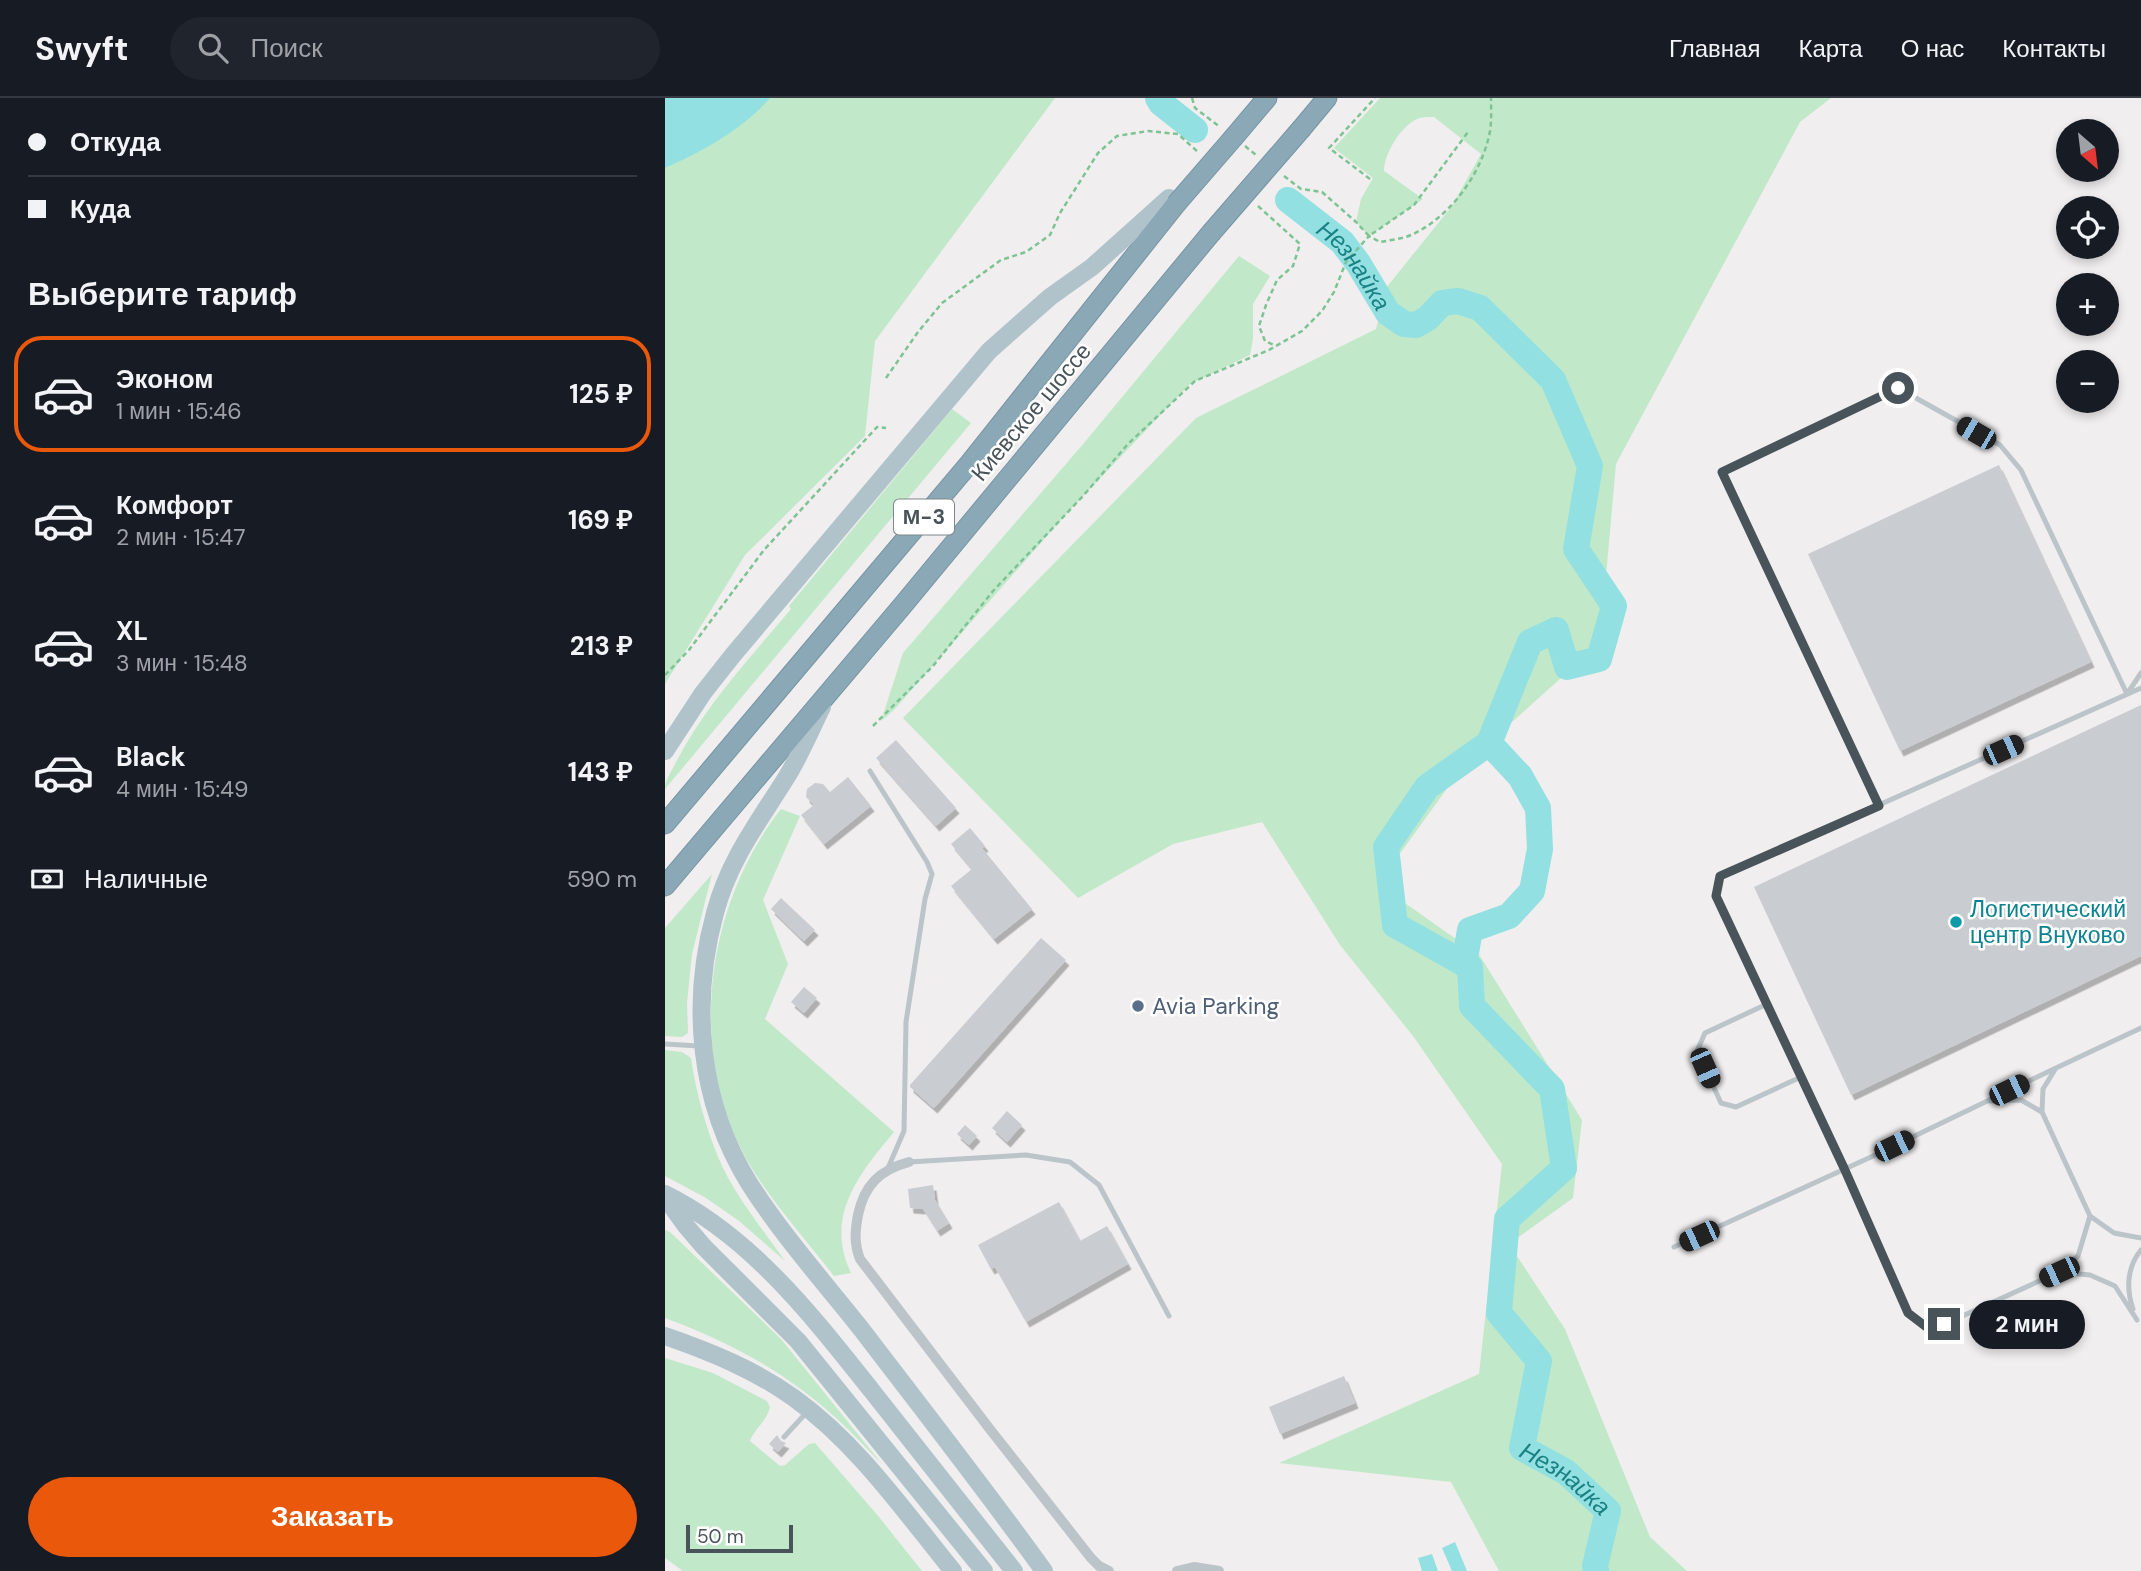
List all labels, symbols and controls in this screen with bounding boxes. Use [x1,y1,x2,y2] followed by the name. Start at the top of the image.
[170,17,660,80] search box
[35,27,128,70] text: Swyft
[194,29,232,67] icon: search
[250,31,323,65] text: Поиск
[1669,33,1760,64] text: Главная
[1798,33,1863,64] text: Карта
[1901,33,1964,64] text: О нас
[2002,33,2106,64] text: Контакты
[2056,119,2119,182] north arrow
[2056,119,2119,413] map controls
[70,125,161,159] text: Откуда
[70,192,131,226] text: Куда
[2056,196,2119,259] button: locate
[1311,213,1398,316] water label: Незнайка
[28,273,297,315] text: Выберите тариф
[2056,273,2119,336] button: +
[964,337,1098,487] street label: Киевское шоссе
[2056,350,2119,413] button: −
[116,362,214,396] text: Эконом
[32,363,95,426] icon: car
[1882,372,1914,404] route start
[569,377,633,411] text: 125 ₽
[116,396,242,426] text: 1 мин · 15:46
[1953,413,2000,453] car
[116,488,233,522] text: Комфорт
[32,489,95,552] icon: car
[894,500,954,534] road number: М-3
[568,503,633,537] text: 169 ₽
[116,522,246,552] text: 2 мин · 15:47
[116,614,148,648] text: XL
[32,615,95,678] icon: car
[570,629,633,663] text: 213 ₽
[116,648,248,678] text: 3 мин · 15:48
[1980,732,2027,768] car
[116,740,186,774] text: Black
[32,741,95,804] icon: car
[568,755,633,789] text: 143 ₽
[116,774,249,804] text: 4 мин · 15:49
[28,860,66,898] icon: cash
[84,862,208,896] text: Наличные
[567,864,637,894] text: 590 m
[1970,894,2126,950] place label: Логистический центр Внуково
[1948,914,1964,930] marker: Логистический центр Внуково
[1152,991,1280,1021] place label: Avia Parking
[1130,998,1146,1014] marker: Avia Parking
[1687,1045,1724,1091] car
[1986,1071,2033,1109] car
[1871,1127,1918,1165] car
[1676,1218,1723,1254] car
[2036,1254,2083,1290] car
[1969,1300,2084,1348] callout: 2 мин
[1928,1308,1960,1340] route end
[1995,1309,2059,1339] text: 2 мин
[1515,1434,1618,1522] water label: Незнайка
[28,1477,637,1557] button: Заказать
[686,1522,793,1554] scale bar
[697,1524,744,1549] text: 50 m

